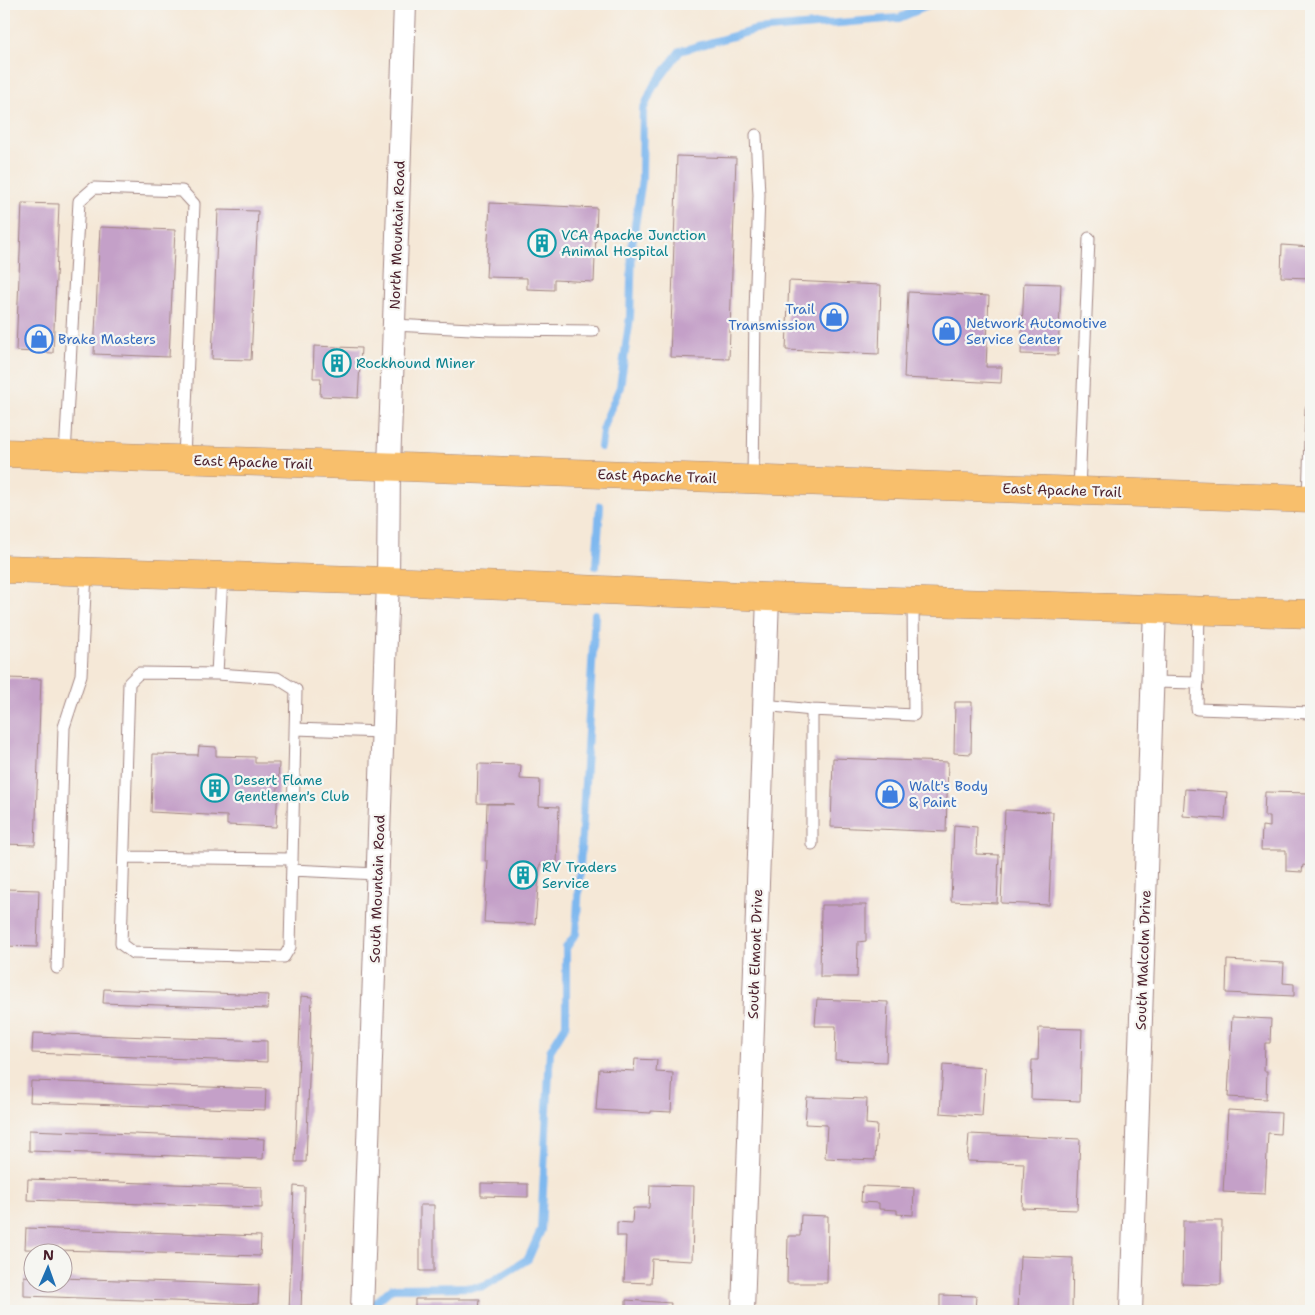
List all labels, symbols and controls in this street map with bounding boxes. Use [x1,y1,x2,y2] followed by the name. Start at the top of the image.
[385,160,409,310] street label: North Mountain Road
[561,226,707,260] place label: VCA Apache Junction Animal Hospital
[527,228,557,258] building icon: VCA Apache Junction Animal Hospital
[728,300,816,334] place label: Trail Transmission
[819,302,849,332] shop icon: Trail Transmission
[966,314,1107,348] place label: Network Automotive Service Center
[932,316,962,346] shop icon: Network Automotive Service Center
[24,324,54,354] shop icon: Brake Masters
[58,330,156,348] place label: Brake Masters
[322,348,352,378] building icon: Rockhound Miner
[356,354,476,372] place label: Rockhound Miner
[193,451,314,473] street label: East Apache Trail
[597,465,718,487] street label: East Apache Trail
[1002,479,1123,501] street label: East Apache Trail
[234,771,349,805] place label: Desert Flame Gentlemen's Club
[200,773,230,803] building icon: Desert Flame Gentlemen's Club
[909,777,988,811] place label: Walt's Body & Paint
[875,779,905,809] shop icon: Walt's Body & Paint
[365,814,389,964] street label: South Mountain Road
[542,858,617,892] place label: RV Traders Service
[508,860,538,890] building icon: RV Traders Service
[744,888,766,1019] street label: South Elmont Drive
[1132,889,1154,1030] street label: South Malcolm Drive
[22,1242,72,1292] north arrow
[43,1246,54,1264] text: N

